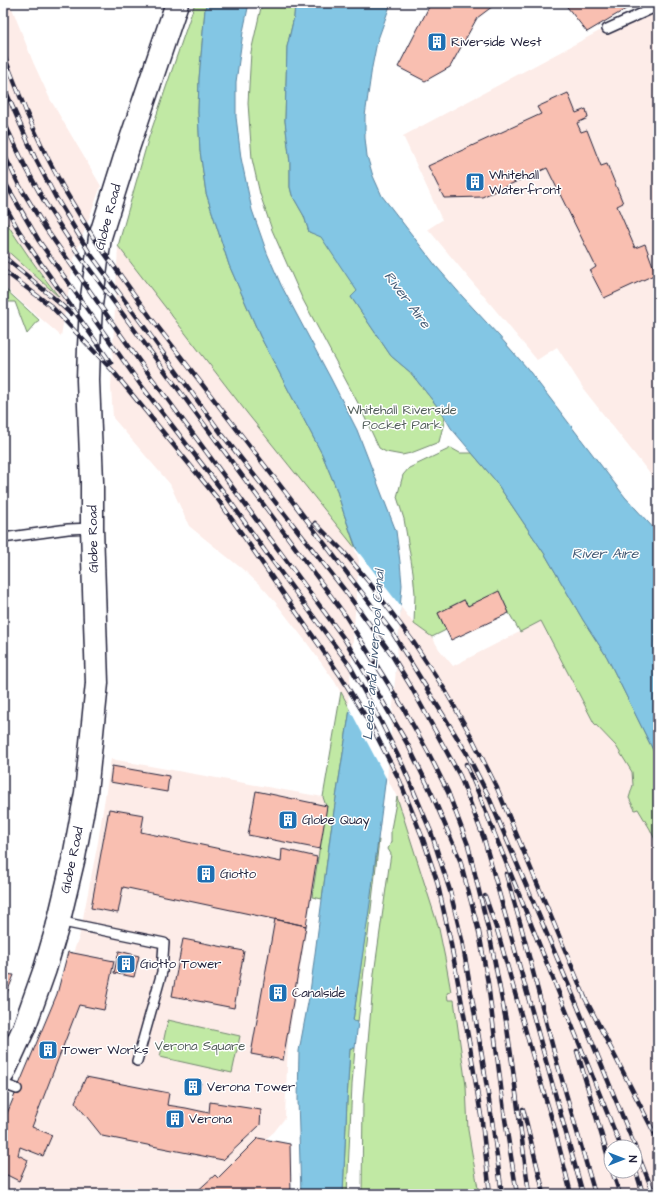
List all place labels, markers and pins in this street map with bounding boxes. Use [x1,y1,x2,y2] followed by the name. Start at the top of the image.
[426,31,448,53] building icon: Riverside West
[451,33,542,51] place label: Riverside West
[489,166,562,199] place label: Whitehall Waterfront
[464,171,486,193] building icon: Whitehall Waterfront
[277,809,299,831] building icon: Globe Quay
[302,811,370,830] place label: Globe Quay
[195,863,217,885] building icon: Giotto
[220,865,257,883] place label: Giotto
[115,953,137,975] building icon: Giotto Tower
[140,955,221,973] place label: Giotto Tower
[267,982,289,1004] building icon: Canalside
[292,984,345,1002] place label: Canalside
[37,1039,59,1061] building icon: Tower Works
[62,1041,149,1059] place label: Tower Works
[182,1076,204,1098] building icon: Verona Tower
[207,1078,295,1096] place label: Verona Tower
[164,1108,186,1130] building icon: Verona
[189,1110,232,1128] place label: Verona

